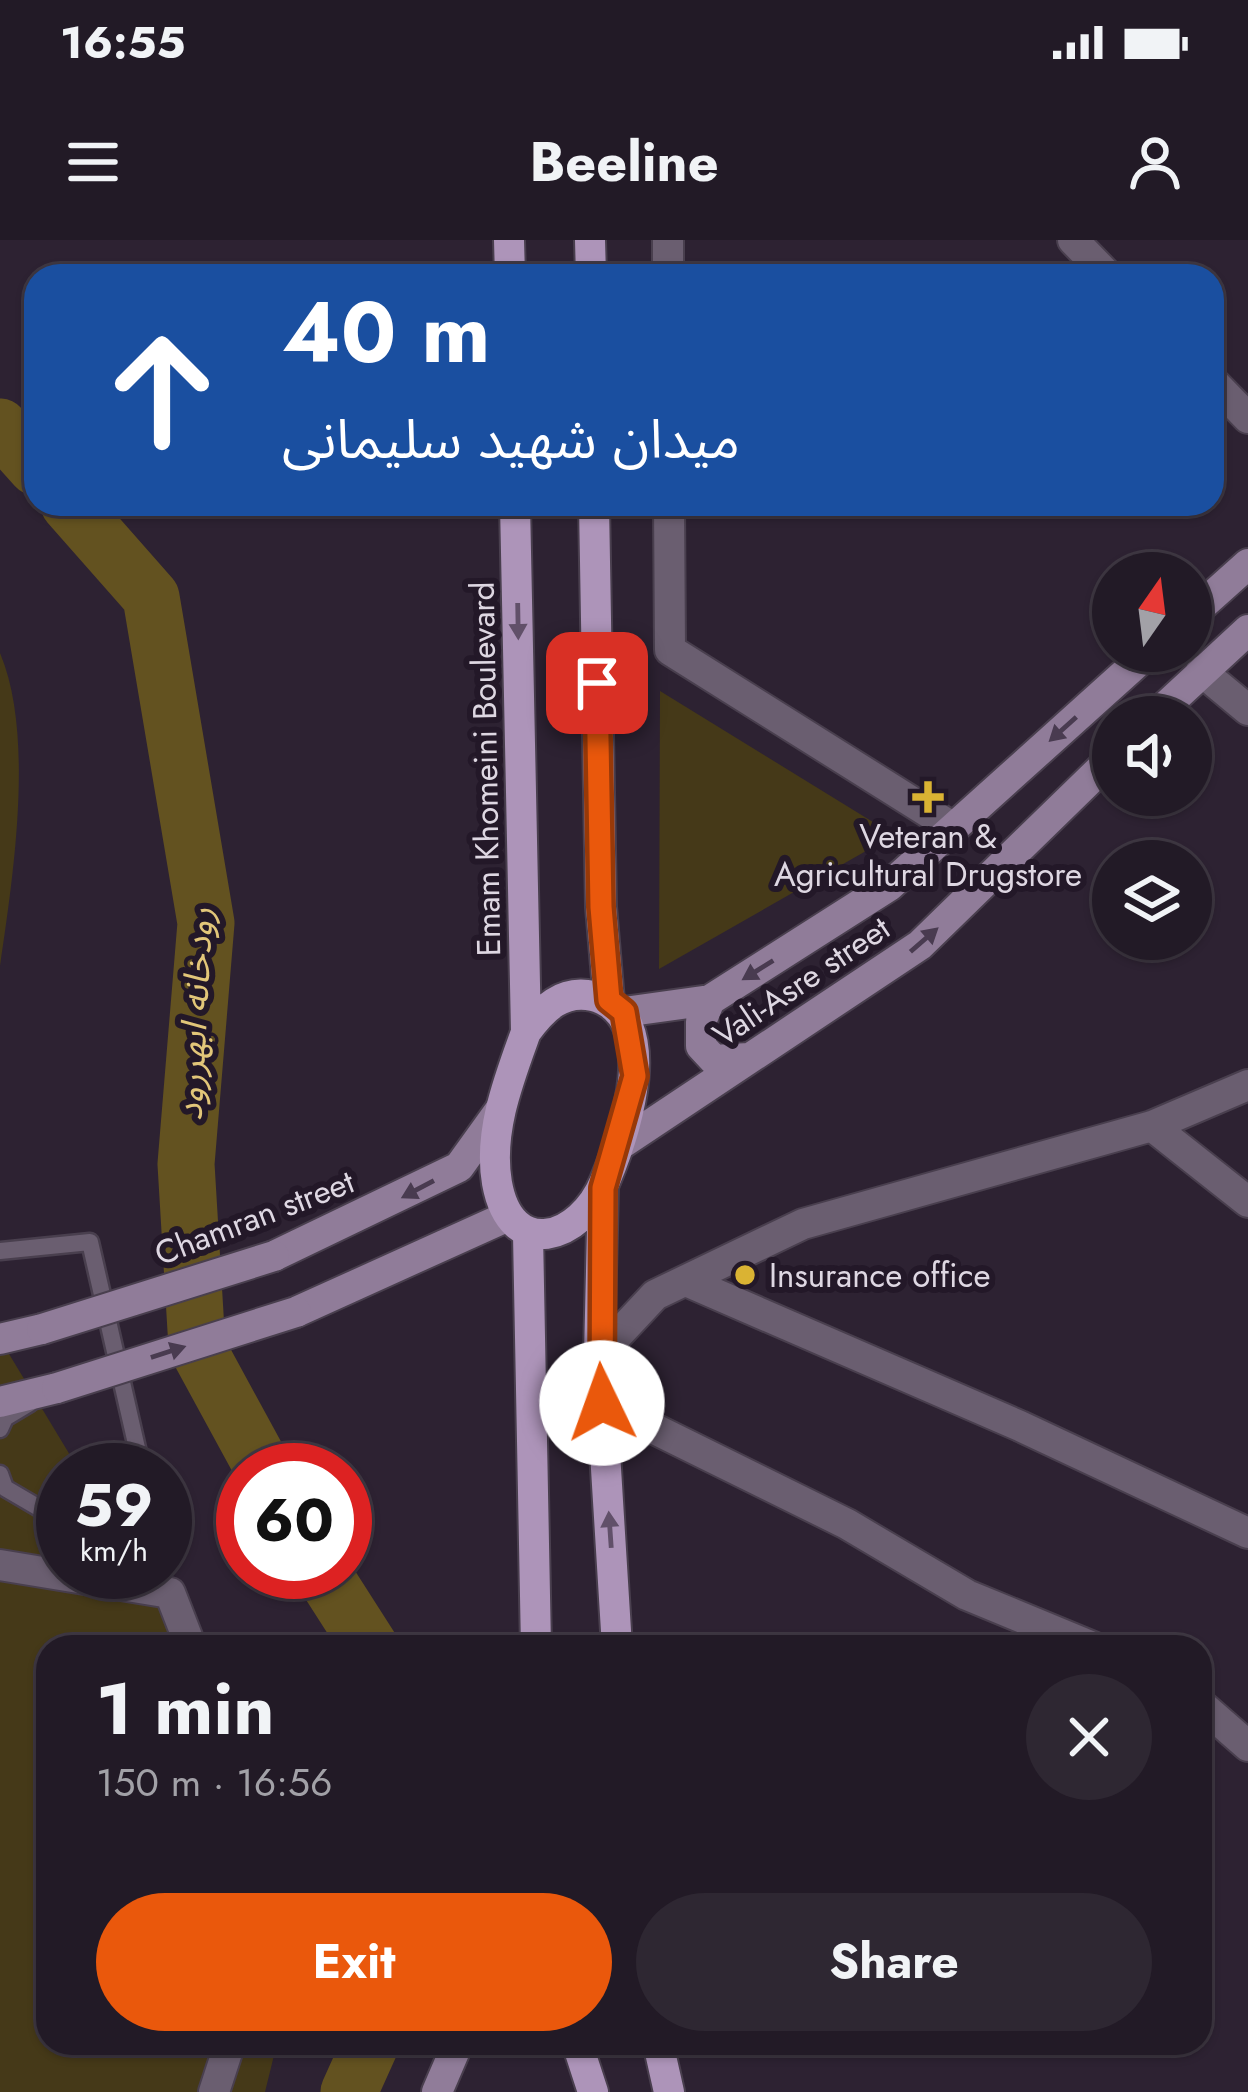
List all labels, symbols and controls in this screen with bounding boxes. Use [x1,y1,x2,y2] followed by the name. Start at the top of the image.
[60,10,186,75] text: 16:55
[529,123,719,201] text: Beeline
[60,129,126,195] icon: menu
[1122,129,1188,195] icon: person
[282,272,490,394] text: 40 m
[84,312,240,468] icon: ahead
[282,400,740,478] text: میدان شهید سلیمانی
[1092,552,1212,672] north arrow
[1092,552,1212,960] map controls
[459,581,512,957] street label: Emam Khomeini Boulevard
[508,603,527,641] one-way arrow
[546,632,648,734] pin
[564,650,630,716] icon: arrive
[1092,696,1212,816] button: sound
[1048,715,1077,742] one-way arrow
[915,784,941,810] marker: Veteran & Agricultural Drugstore
[774,813,1082,898] place label: Veteran & Agricultural Drugstore
[1092,840,1212,960] button: layers
[703,905,899,1058] street label: Vali-Asre street
[162,906,226,1122] water label: رودخانه ابهررود
[908,927,938,953] one-way arrow
[741,958,774,980] one-way arrow
[148,1158,361,1277] street label: Chamran street
[400,1178,435,1199] one-way arrow
[769,1252,990,1299] place label: Insurance office
[732,1262,758,1288] marker: Insurance office
[539,1340,665,1466] position arrow
[150,1342,187,1361] one-way arrow
[216,1443,372,1599] speed limit sign: 60
[75,1462,153,1549] text: 59
[600,1510,619,1548] one-way arrow
[80,1529,148,1572] text: km/h
[96,1657,275,1761] text: 1 min
[1026,1674,1152,1800] button: close
[96,1754,332,1811] text: 150 m · 16:56
[96,1893,612,2031] button: Exit
[636,1893,1152,2031] button: Share

